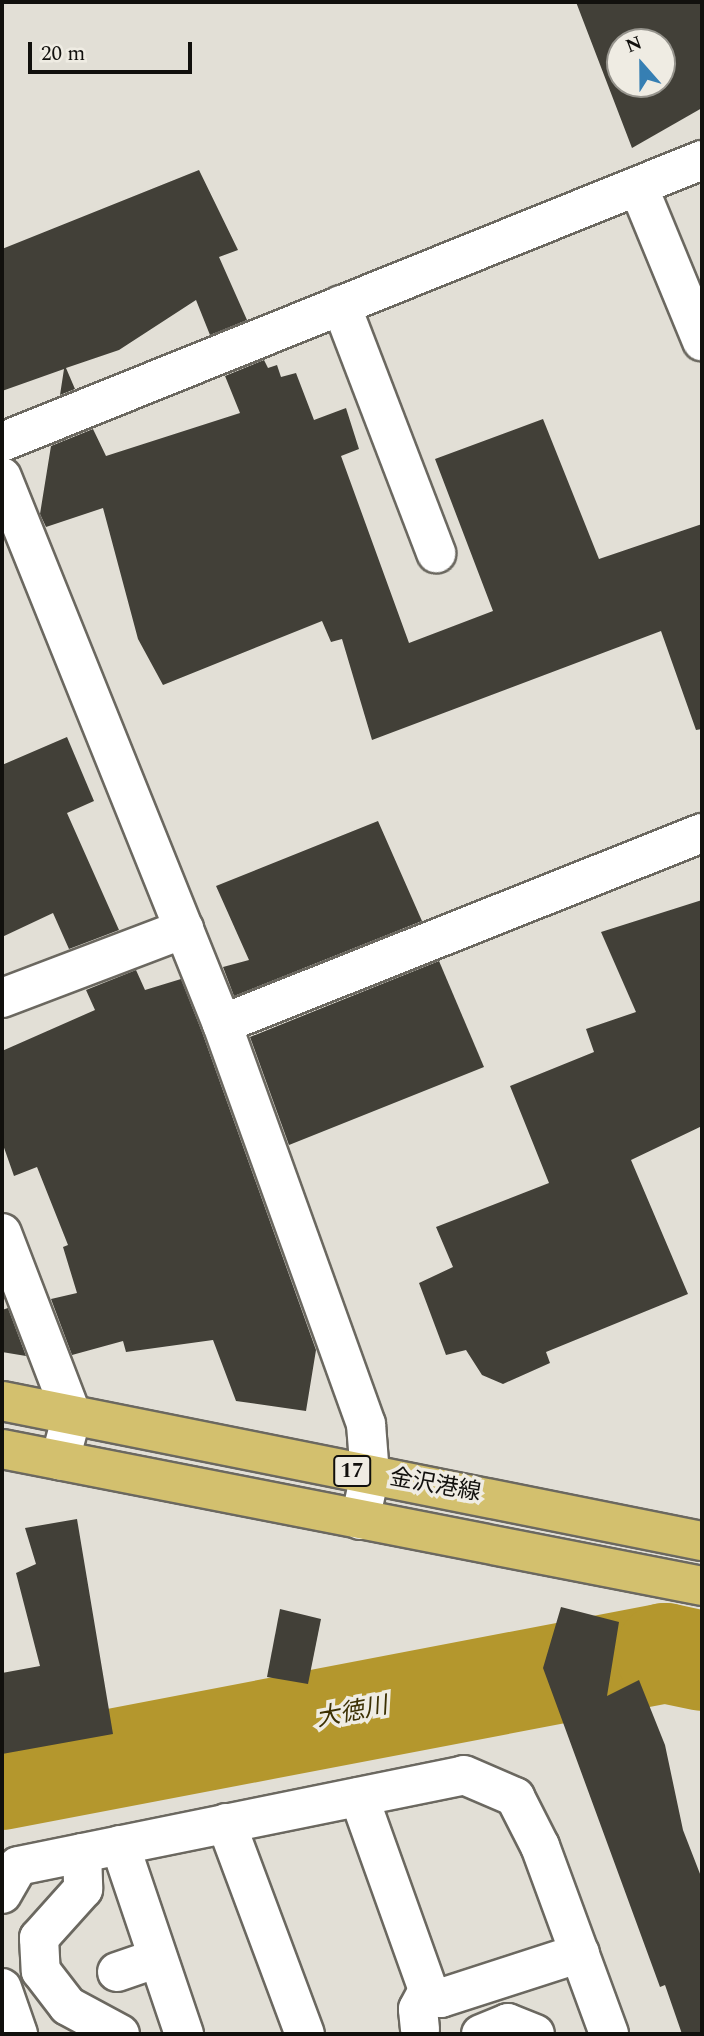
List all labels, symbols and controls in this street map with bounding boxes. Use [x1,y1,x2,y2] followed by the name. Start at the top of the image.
[32,28,196,72] scale bar
[606,28,676,98] north arrow
[622,28,646,61] text: N
[41,38,85,70] text: 20 m
[333,1454,371,1488] road number: 17
[387,1464,483,1508] street label: 金沢港線
[314,1692,390,1734] water label: 大徳川

